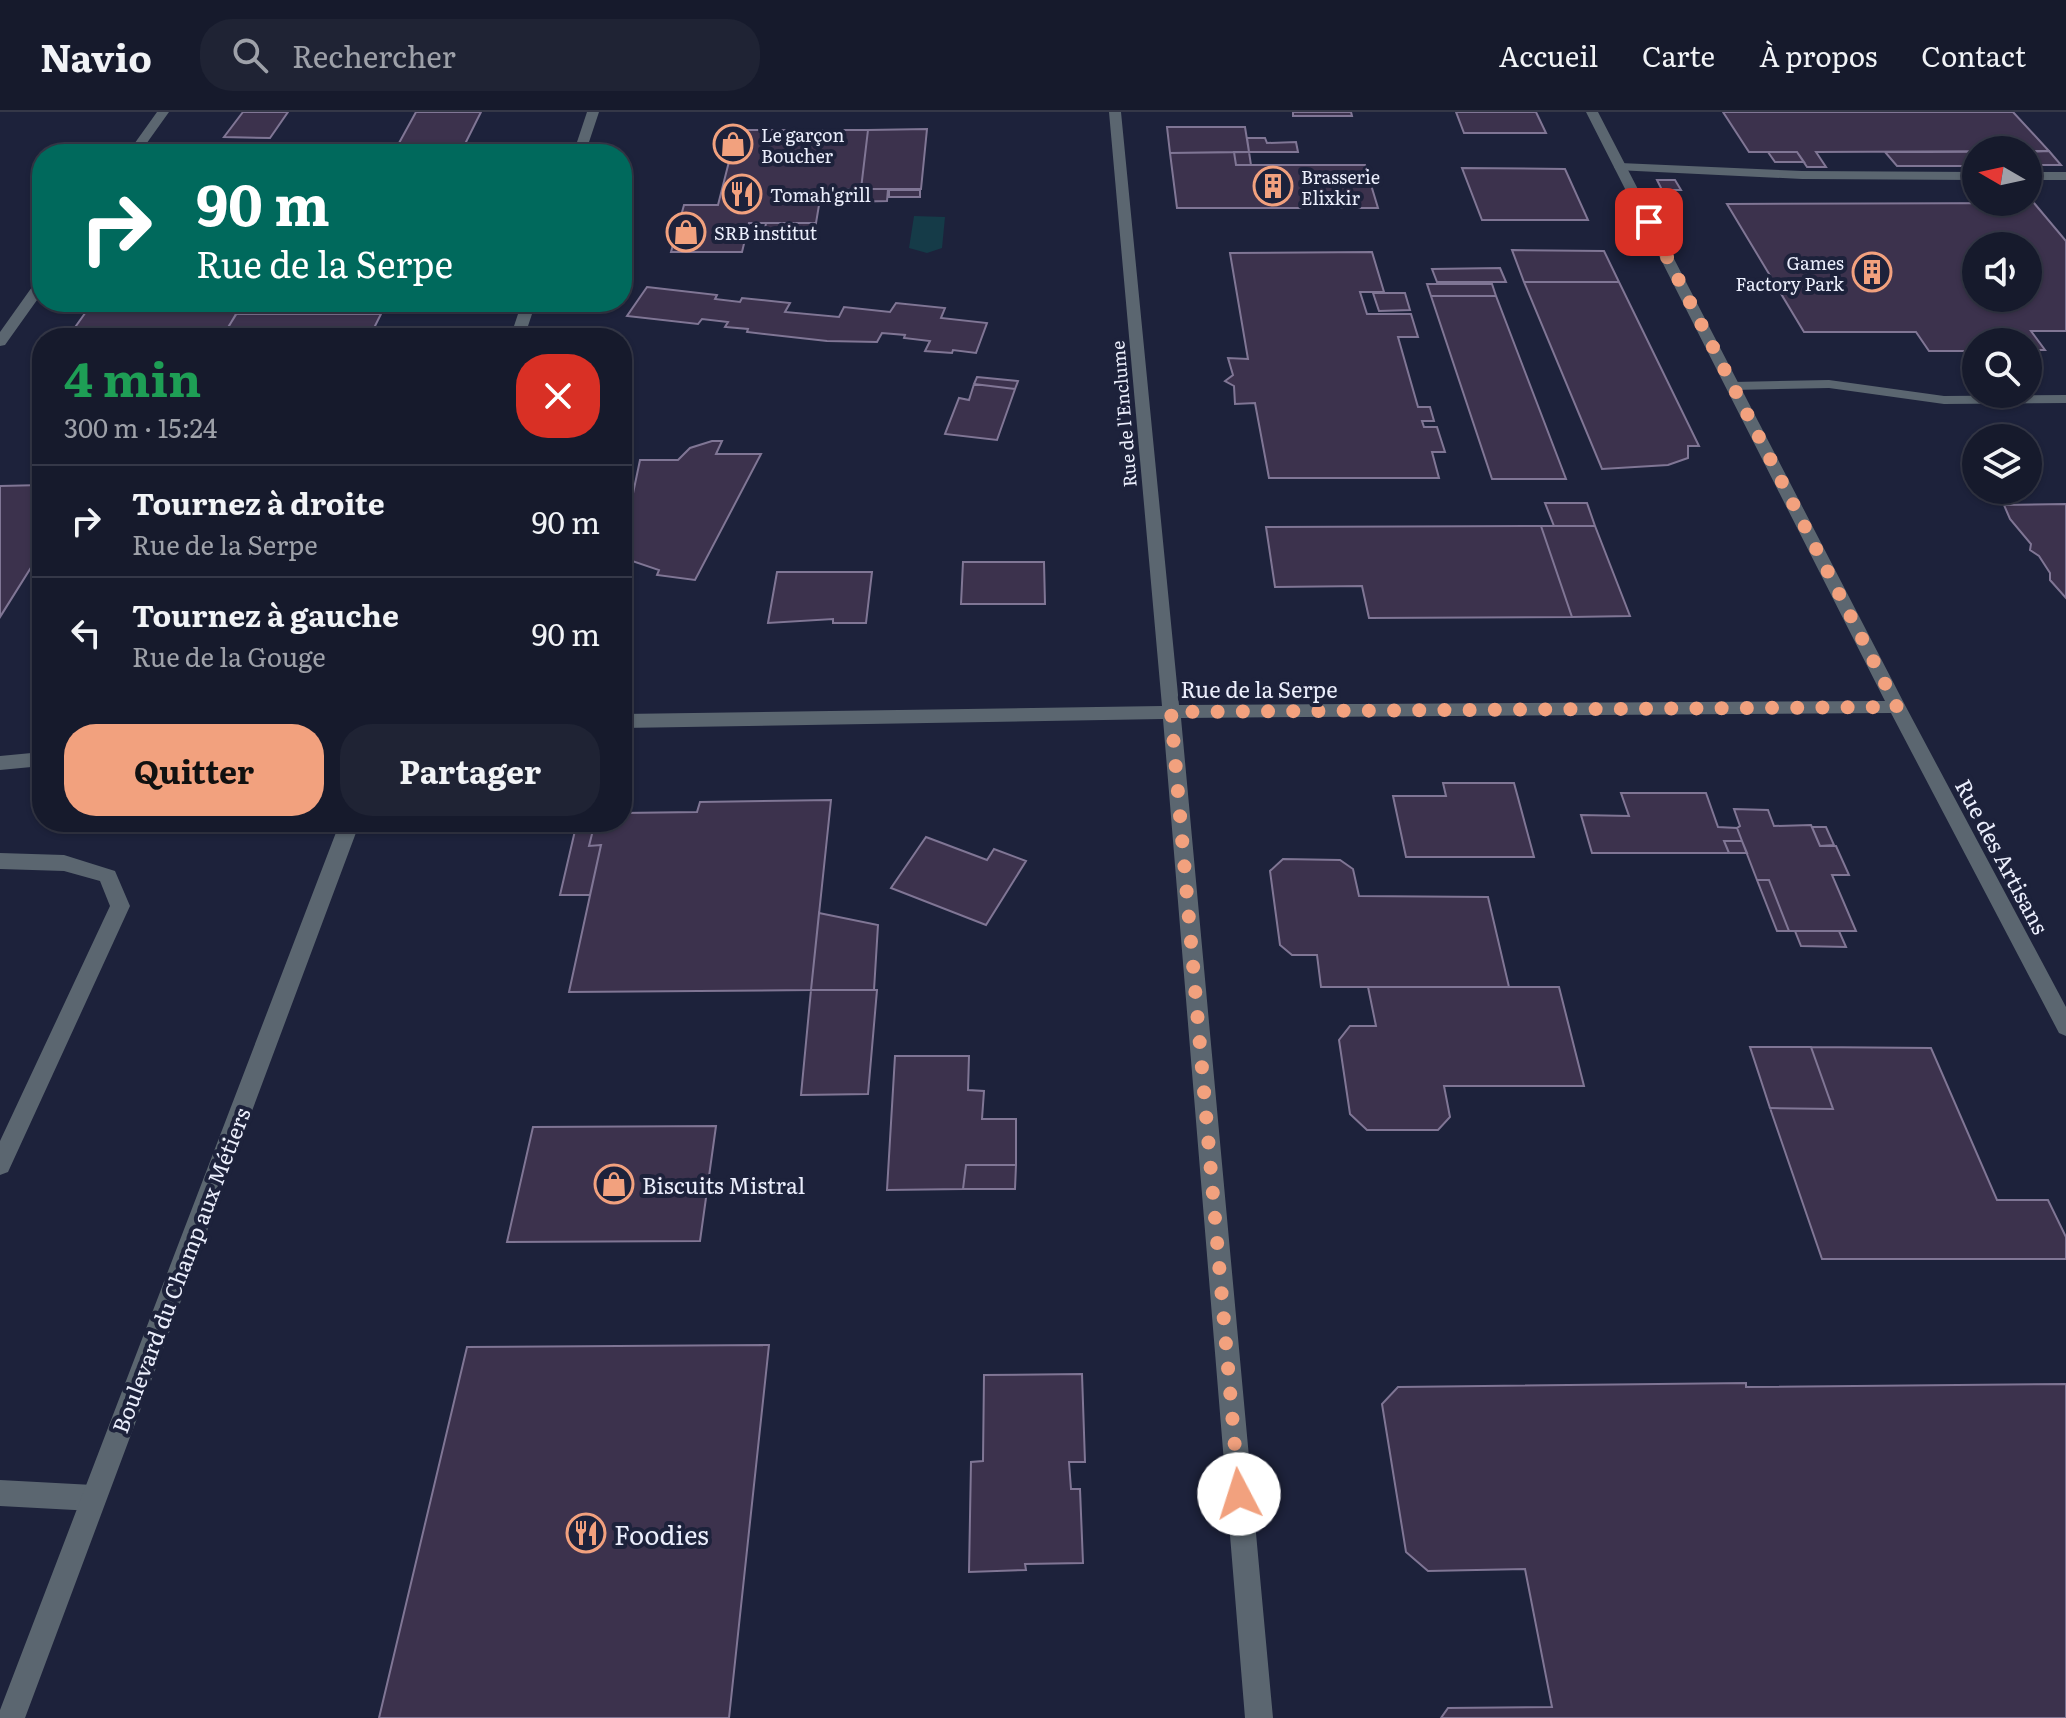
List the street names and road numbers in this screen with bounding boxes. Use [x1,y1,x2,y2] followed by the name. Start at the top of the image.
[1103,340,1143,488] street label: Rue de l'Enclume
[1180,672,1338,705] street label: Rue de la Serpe
[1948,772,2058,940] street label: Rue des Artisans
[103,1102,257,1438] street label: Boulevard du Champ aux Métiers

